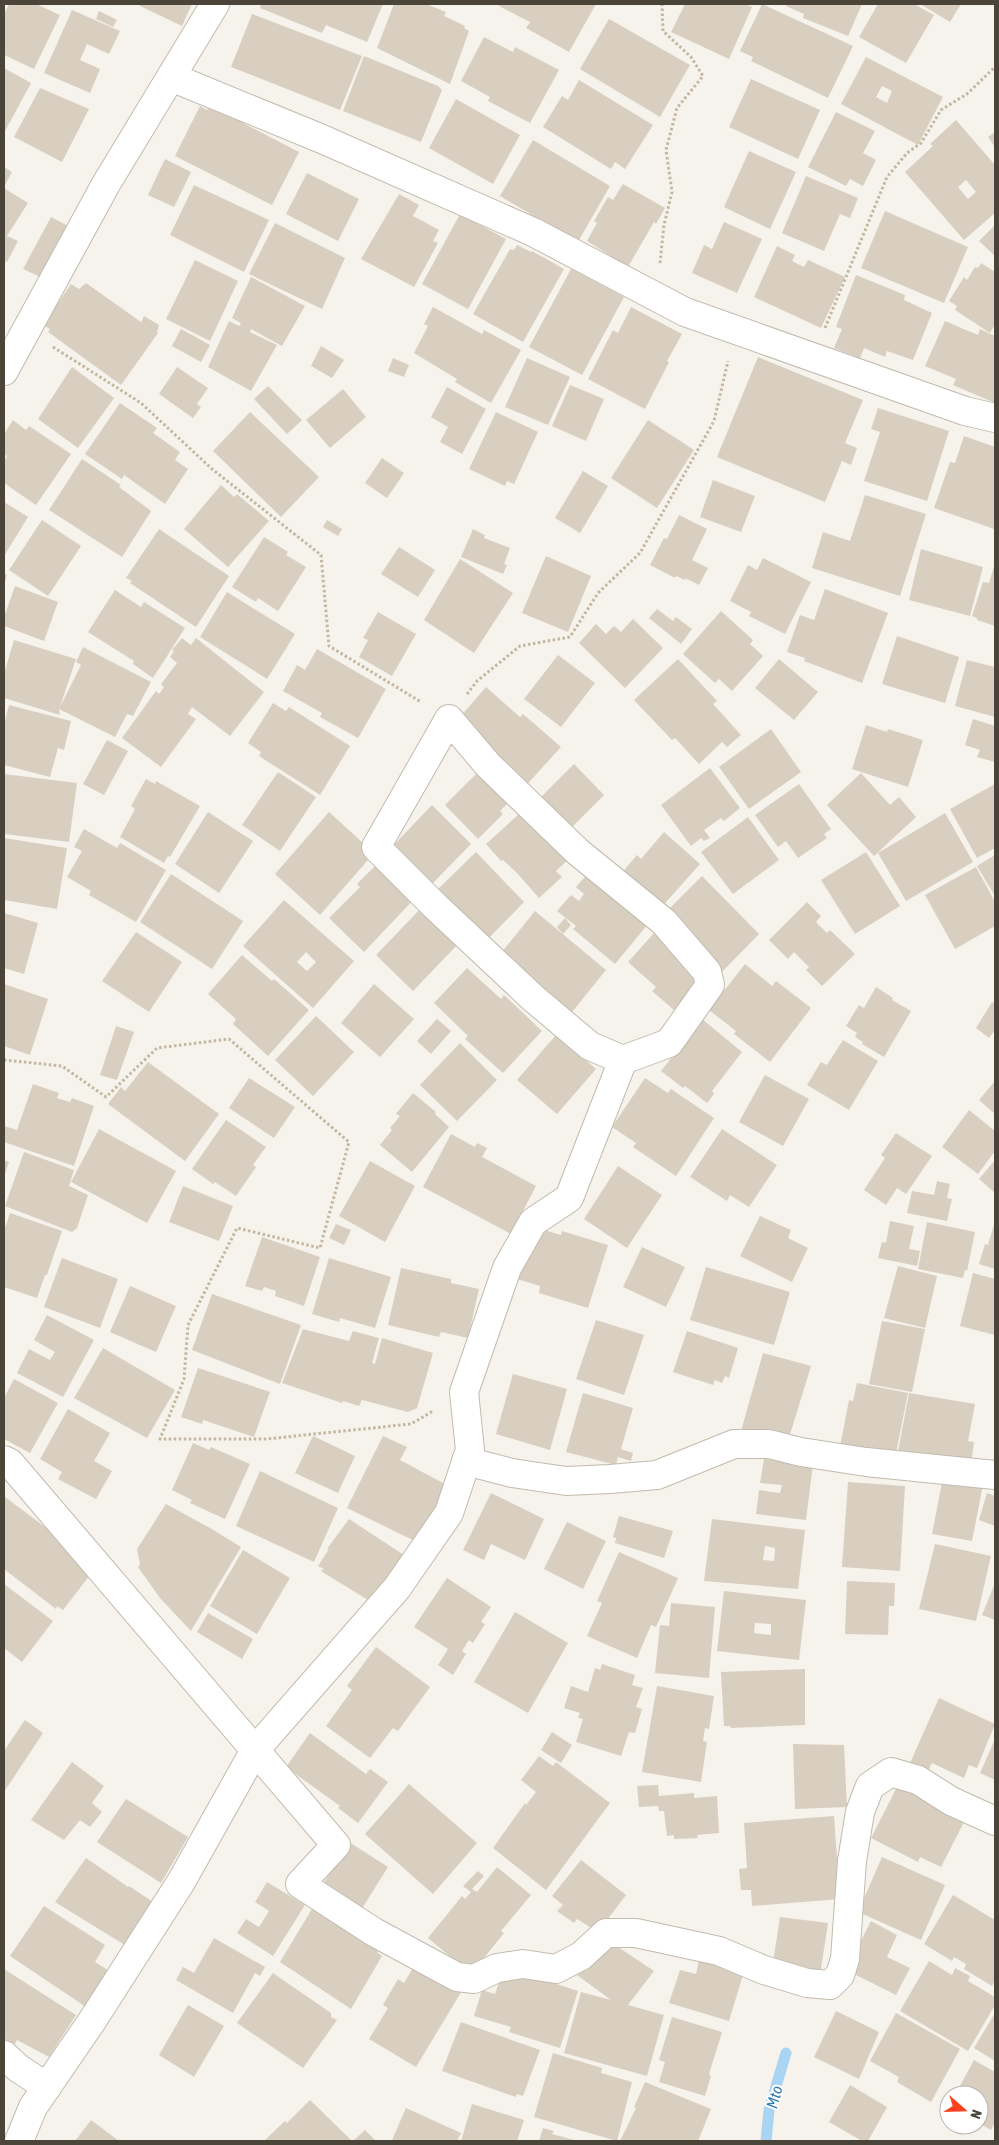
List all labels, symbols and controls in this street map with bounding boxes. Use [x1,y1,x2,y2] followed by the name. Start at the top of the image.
[762,2084,786,2110] water label: Mto
[939,2085,989,2135] north arrow
[967,2108,985,2121] text: N

